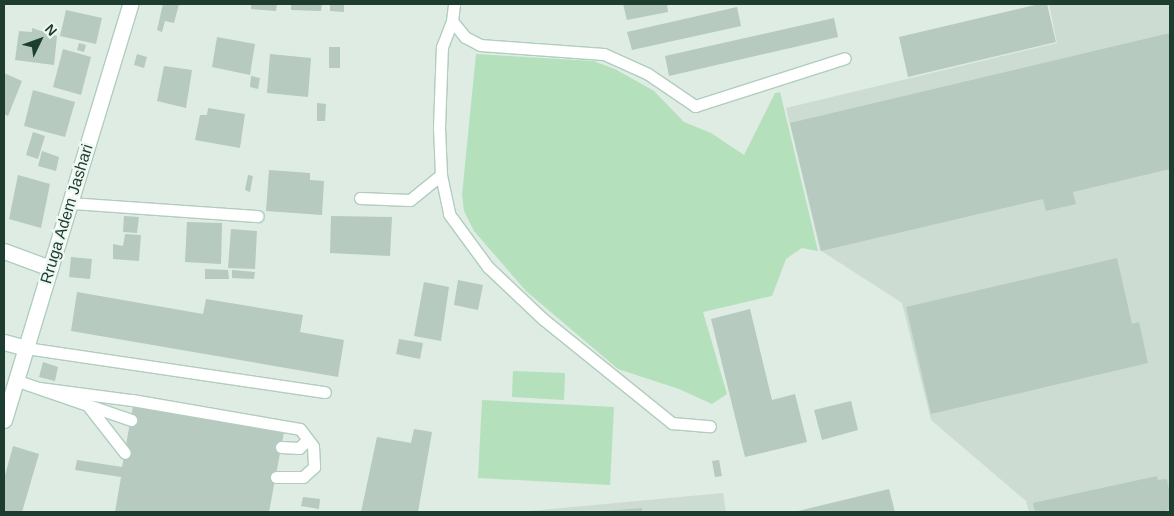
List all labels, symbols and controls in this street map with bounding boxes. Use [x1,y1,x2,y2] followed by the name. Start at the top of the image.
[15,15,65,65] north arrow
[42,21,60,39] text: N
[36,141,98,287] street label: Rruga Adem Jashari

